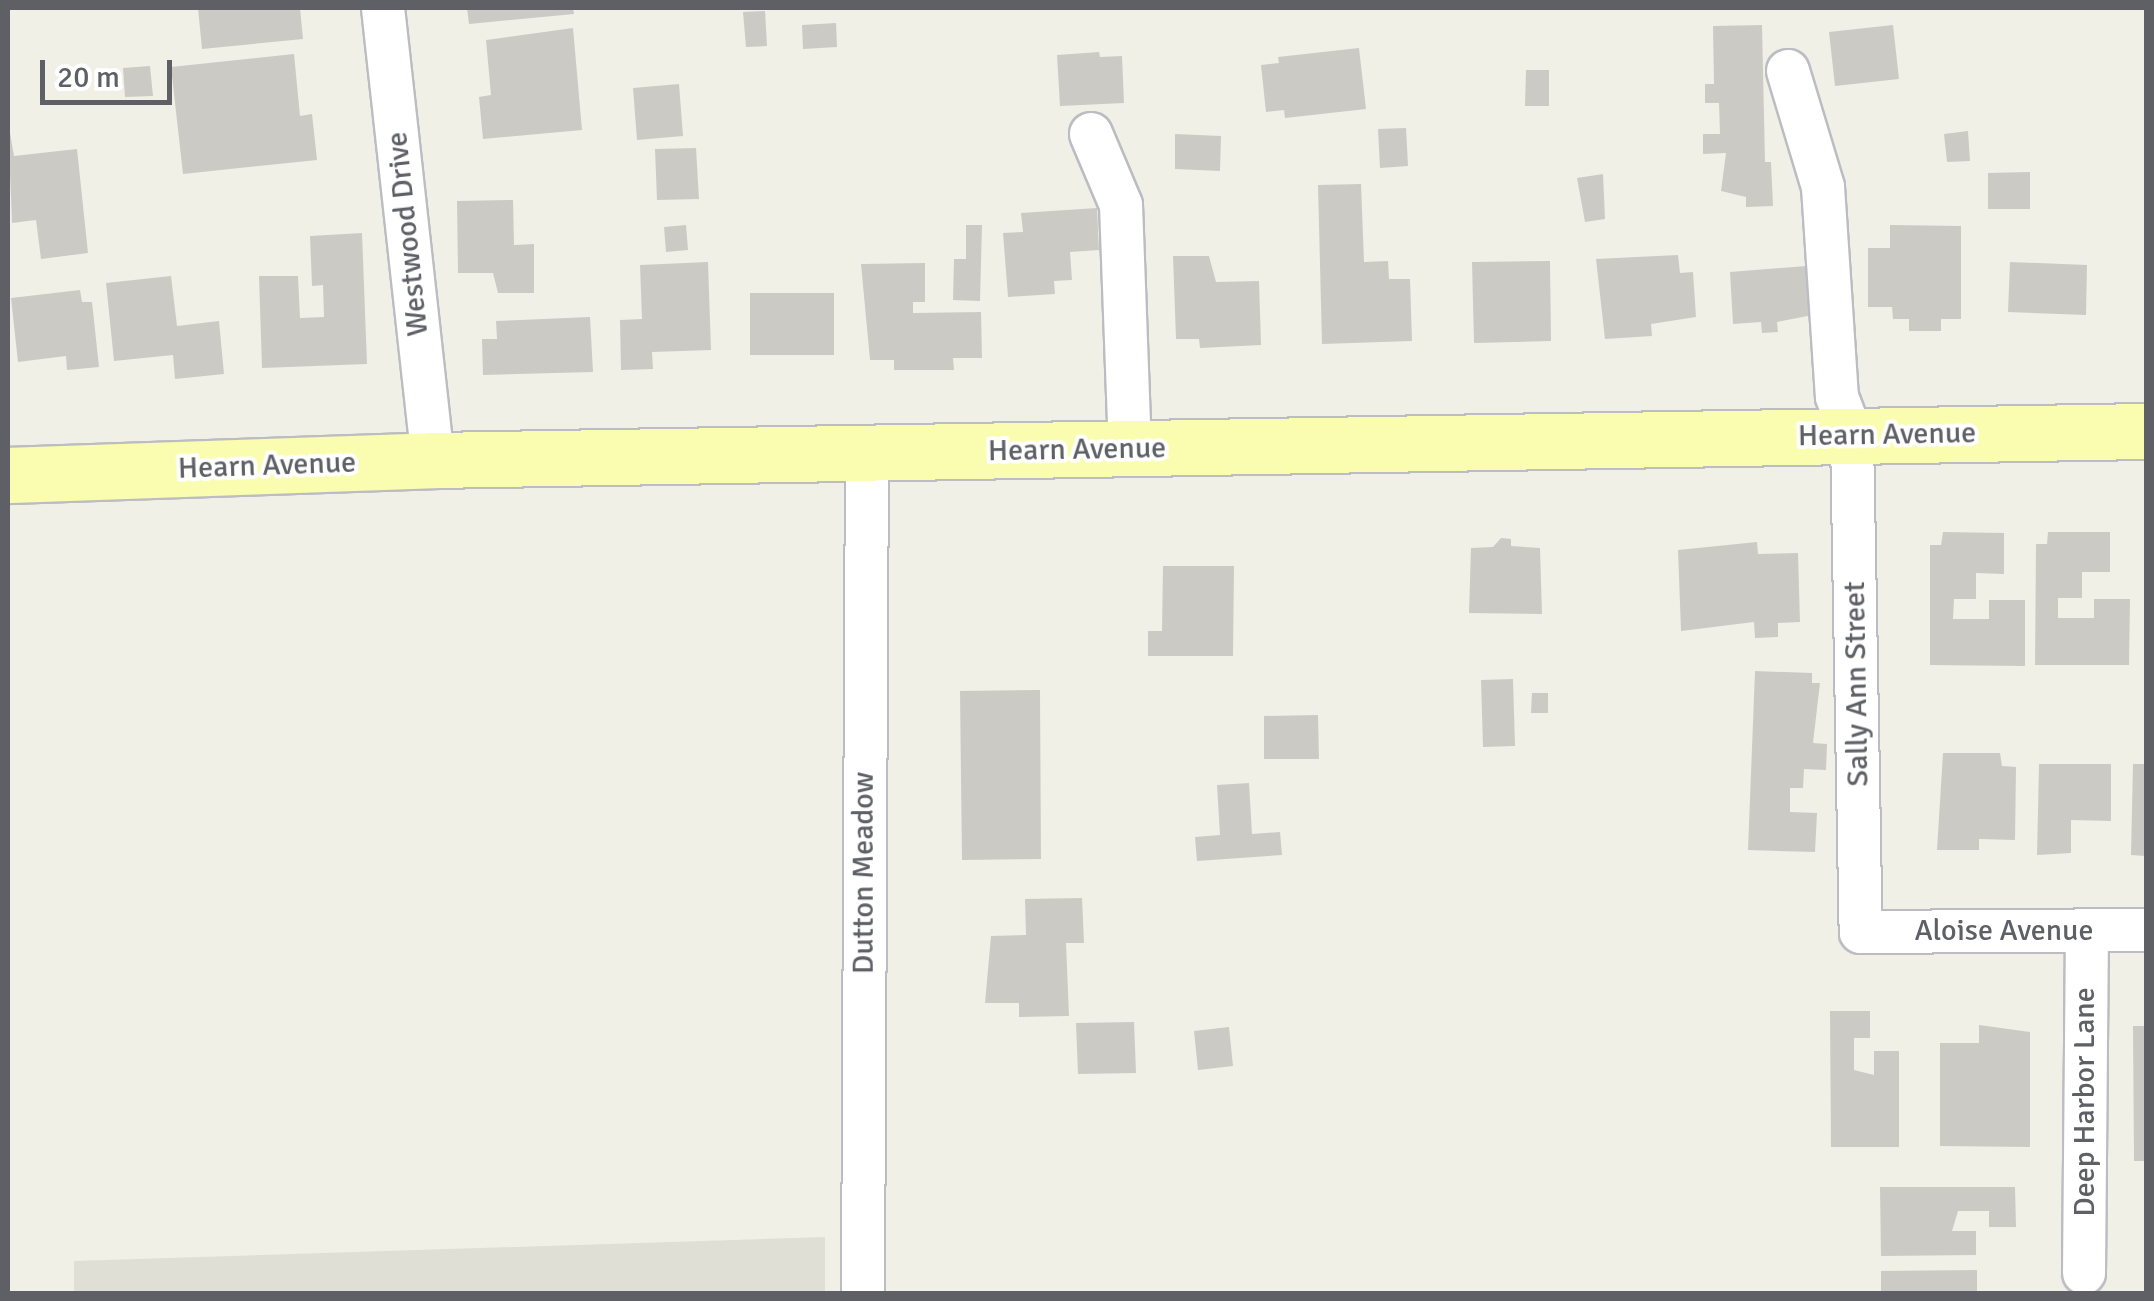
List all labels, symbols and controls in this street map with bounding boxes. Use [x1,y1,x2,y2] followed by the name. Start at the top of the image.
[45,40,178,102] scale bar
[57,59,120,96] text: 20 m
[379,130,437,338] street label: Westwood Drive
[1798,415,1976,455] street label: Hearn Avenue
[988,430,1166,470] street label: Hearn Avenue
[177,445,357,487] street label: Hearn Avenue
[1837,581,1877,787] street label: Sally Ann Street
[846,772,882,974] street label: Dutton Meadow
[1915,913,2093,949] street label: Aloise Avenue
[2067,987,2103,1217] street label: Deep Harbor Lane

